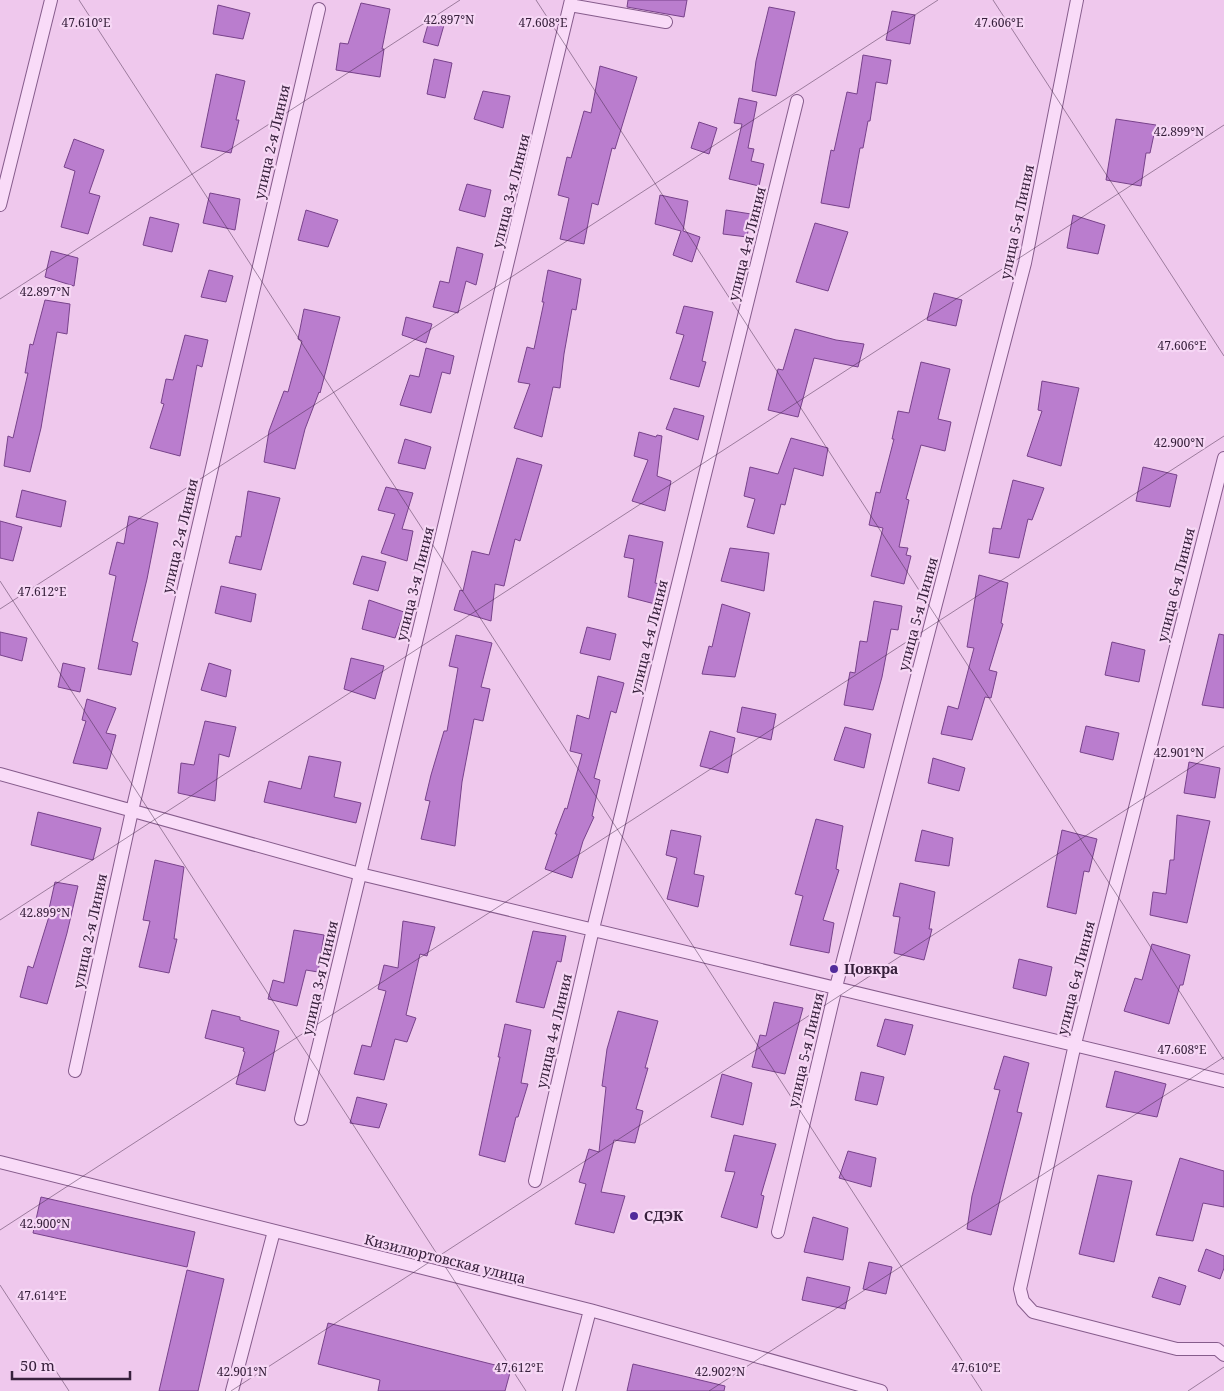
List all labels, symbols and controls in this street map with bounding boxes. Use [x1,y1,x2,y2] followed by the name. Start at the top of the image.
[424,11,474,28] text: 42.897°N
[62,14,110,31] text: 47.610°E
[519,14,567,31] text: 47.608°E
[975,14,1023,31] text: 47.606°E
[249,83,294,201] street label: улица 2-я Линия
[1154,123,1204,140] text: 42.899°N
[487,132,534,250] street label: улица 3-я Линия
[995,163,1038,281] street label: улица 5-я Линия
[723,185,770,303] street label: улица 4-я Линия
[20,283,70,300] text: 42.897°N
[1158,337,1206,354] text: 47.606°E
[1154,434,1204,451] text: 42.900°N
[157,477,202,595] street label: улица 2-я Линия
[391,525,438,643] street label: улица 3-я Линия
[1152,526,1199,644] street label: улица 6-я Линия
[893,555,942,673] street label: улица 5-я Линия
[625,578,672,696] street label: улица 4-я Линия
[18,583,66,600] text: 47.612°E
[1154,744,1204,761] text: 42.901°N
[68,872,111,990] street label: улица 2-я Линия
[20,904,70,921] text: 42.899°N
[297,919,342,1037] street label: улица 3-я Линия
[1052,919,1099,1037] street label: улица 6-я Линия
[844,959,898,978] place label: Цовкра
[828,963,840,975] marker: Цовкра
[531,972,576,1090] street label: улица 4-я Линия
[783,991,828,1109] street label: улица 5-я Линия
[1158,1041,1206,1058] text: 47.608°E
[644,1206,684,1225] place label: СДЭК
[628,1210,640,1222] marker: СДЭК
[20,1215,70,1232] text: 42.900°N
[362,1229,528,1288] street label: Кизилюртовская улица
[18,1287,66,1304] text: 47.614°E
[12,1348,130,1380] scale bar
[20,1355,55,1375] text: 50 m
[495,1359,543,1376] text: 47.612°E
[952,1359,1000,1376] text: 47.610°E
[217,1363,267,1380] text: 42.901°N
[695,1363,745,1380] text: 42.902°N

